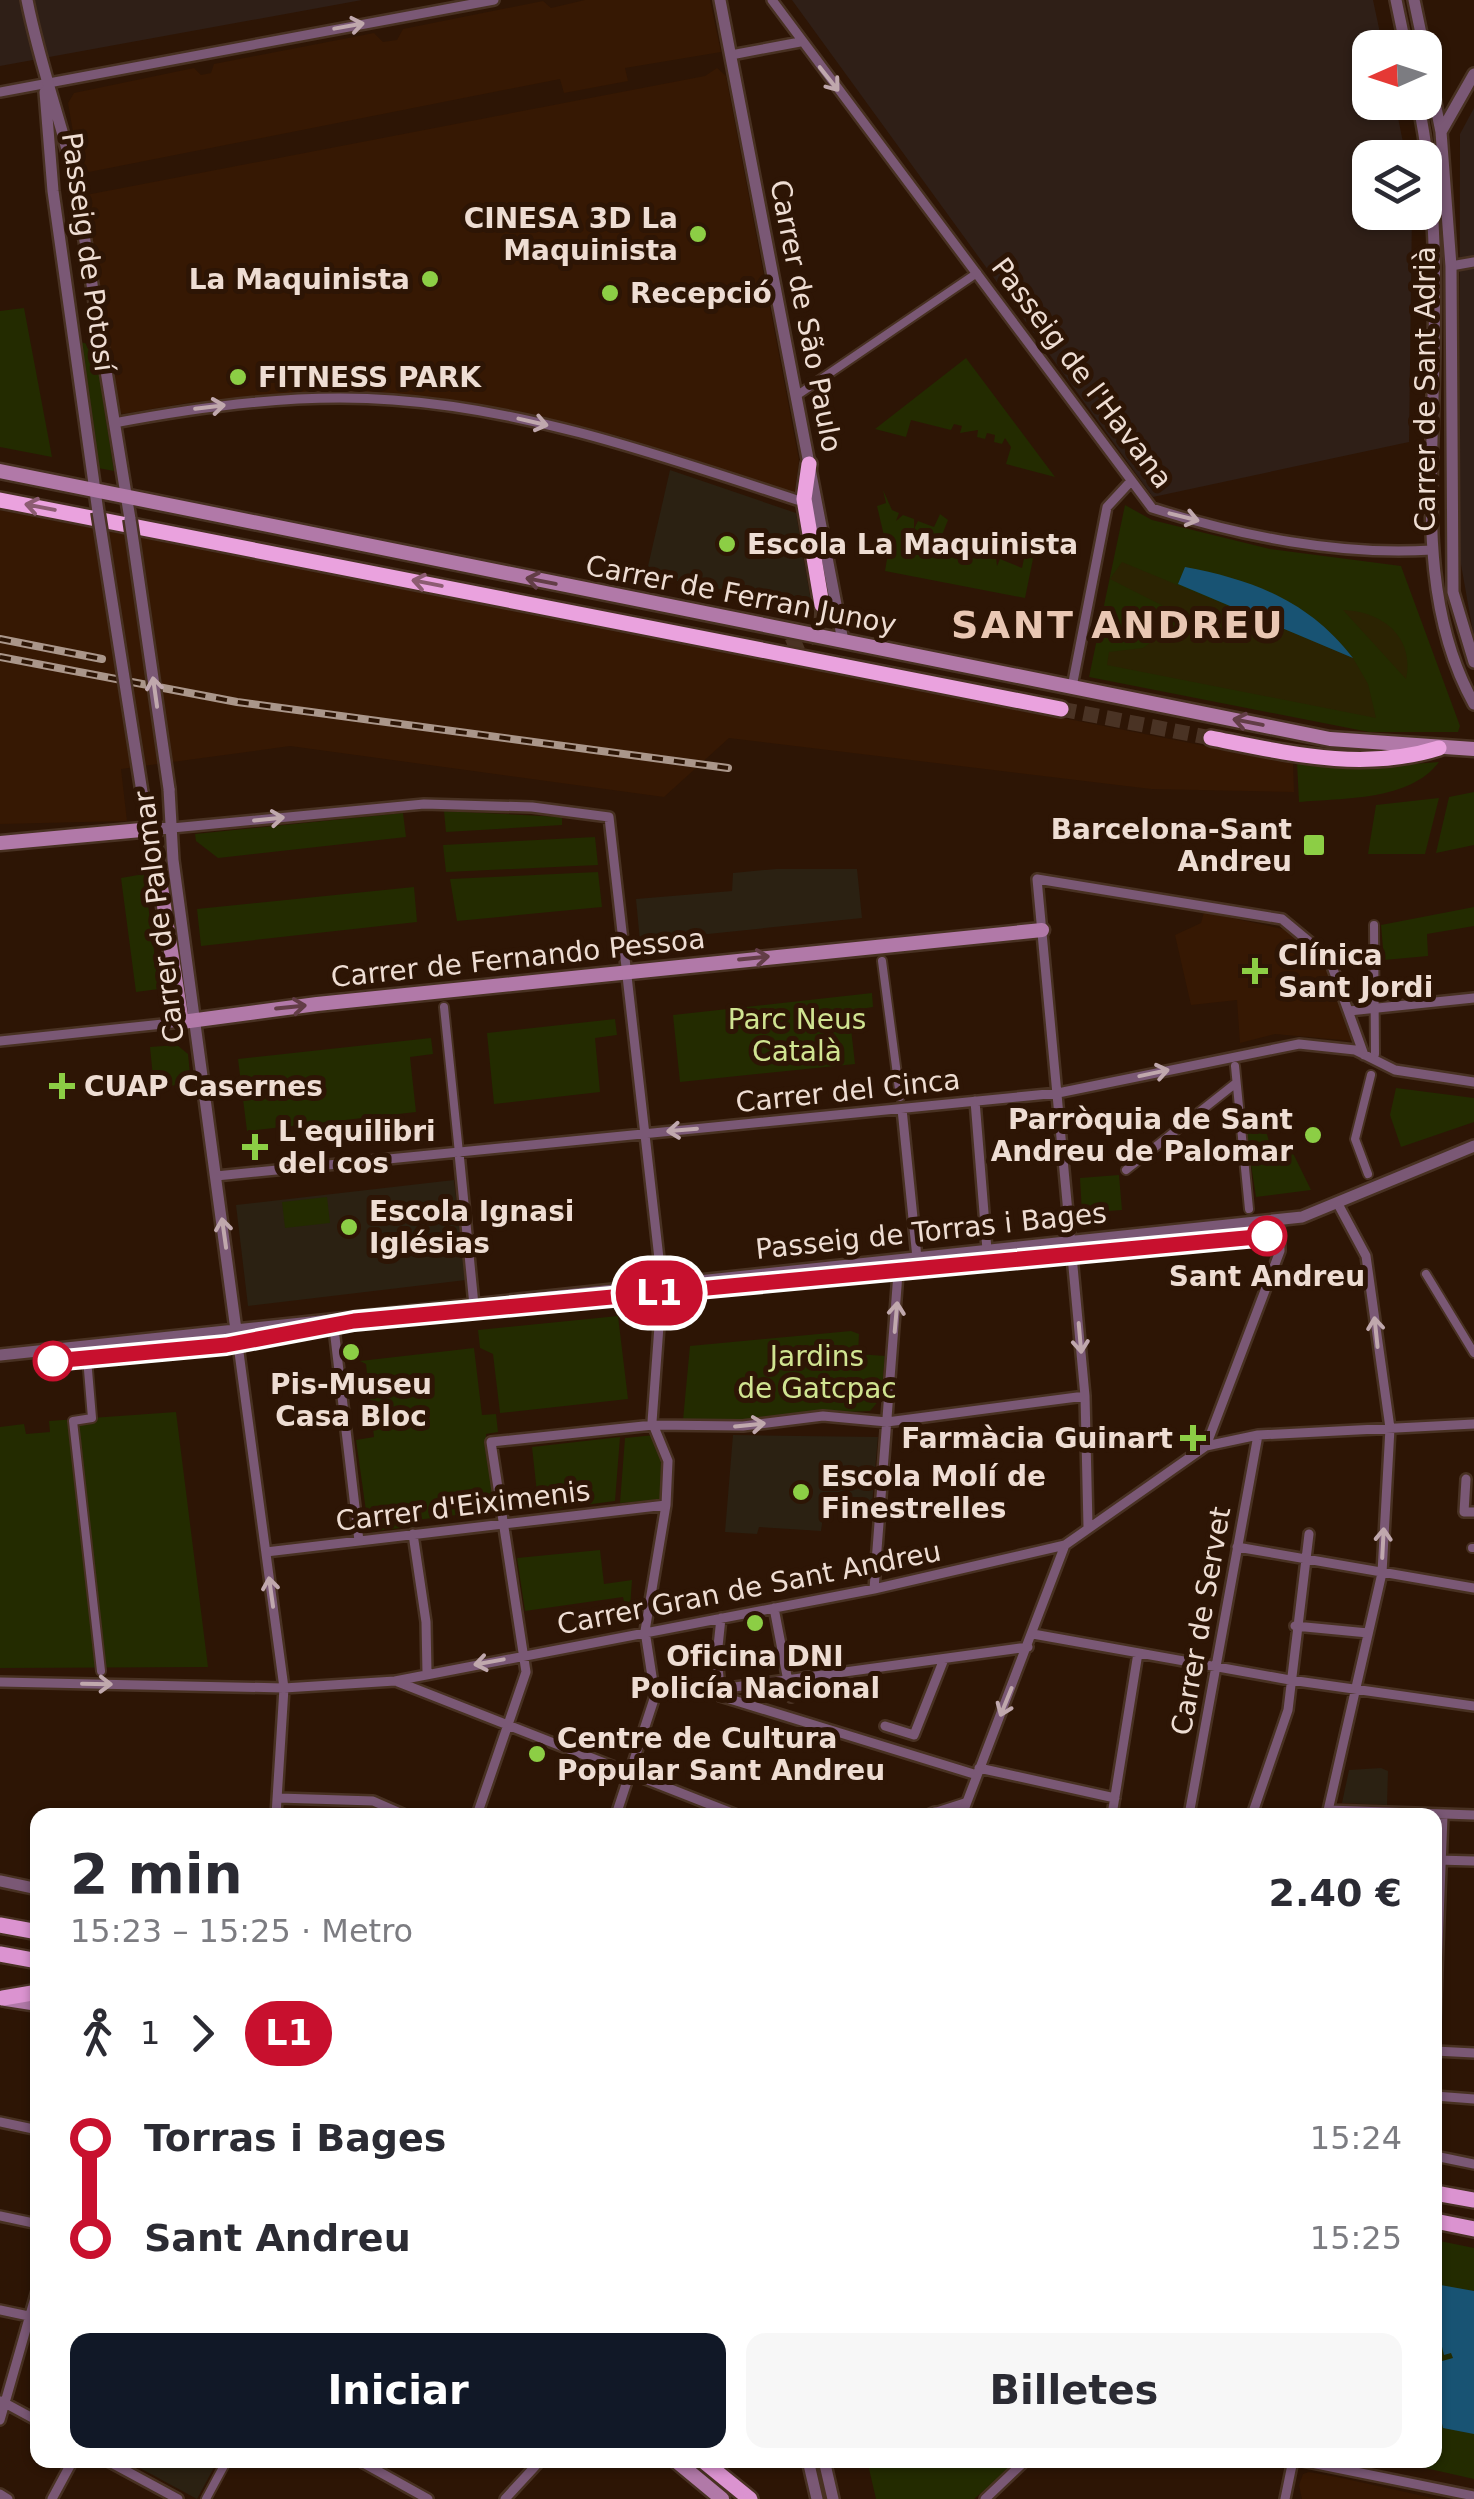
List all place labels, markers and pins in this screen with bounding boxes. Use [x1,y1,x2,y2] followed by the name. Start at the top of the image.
[464,202,678,267] place label: CINESA 3D La Maquinista
[687,223,709,245] marker: CINESA 3D La Maquinista
[189,263,410,296] place label: La Maquinista
[419,268,441,290] marker: La Maquinista
[630,277,772,310] place label: Recepció
[599,282,621,304] marker: Recepció
[258,361,482,394] place label: FITNESS PARK
[227,366,249,388] marker: FITNESS PARK
[747,528,1078,561] place label: Escola La Maquinista
[716,533,738,555] marker: Escola La Maquinista
[1051,813,1292,878] place label: Barcelona-Sant Andreu
[1301,832,1327,858] marker: Barcelona-Sant Andreu
[1278,939,1433,1004] place label: Clínica Sant Jordi
[1242,958,1268,984] marker: Clínica Sant Jordi
[84,1070,323,1103] place label: CUAP Casernes
[49,1073,75,1099] marker: CUAP Casernes
[991,1103,1293,1168] place label: Parròquia de Sant Andreu de Palomar
[278,1115,436,1180] place label: L'equilibri del cos
[1302,1124,1324,1146] marker: Parròquia de Sant Andreu de Palomar
[242,1134,268,1160] marker: L'equilibri del cos
[369,1195,574,1260] place label: Escola Ignasi Iglésias
[338,1216,360,1238] marker: Escola Ignasi Iglésias
[1248,1217,1286,1255] marker: Sant Andreu
[1169,1260,1365,1293] place label: Sant Andreu
[340,1341,362,1363] marker: Pis-Museu Casa Bloc
[34,1342,72,1380] unlabelled marker
[270,1368,432,1433] place label: Pis-Museu Casa Bloc
[901,1422,1173,1455] place label: Farmàcia Guinart
[1182,1427,1204,1449] marker: Farmàcia Guinart
[821,1460,1046,1525] place label: Escola Molí de Finestrelles
[790,1481,812,1503] marker: Escola Molí de Finestrelles
[744,1612,766,1634] marker: Oficina DNI Policía Nacional
[630,1640,880,1705] place label: Oficina DNI Policía Nacional
[557,1722,885,1787] place label: Centre de Cultura Popular Sant Andreu
[526,1743,548,1765] marker: Centre de Cultura Popular Sant Andreu

